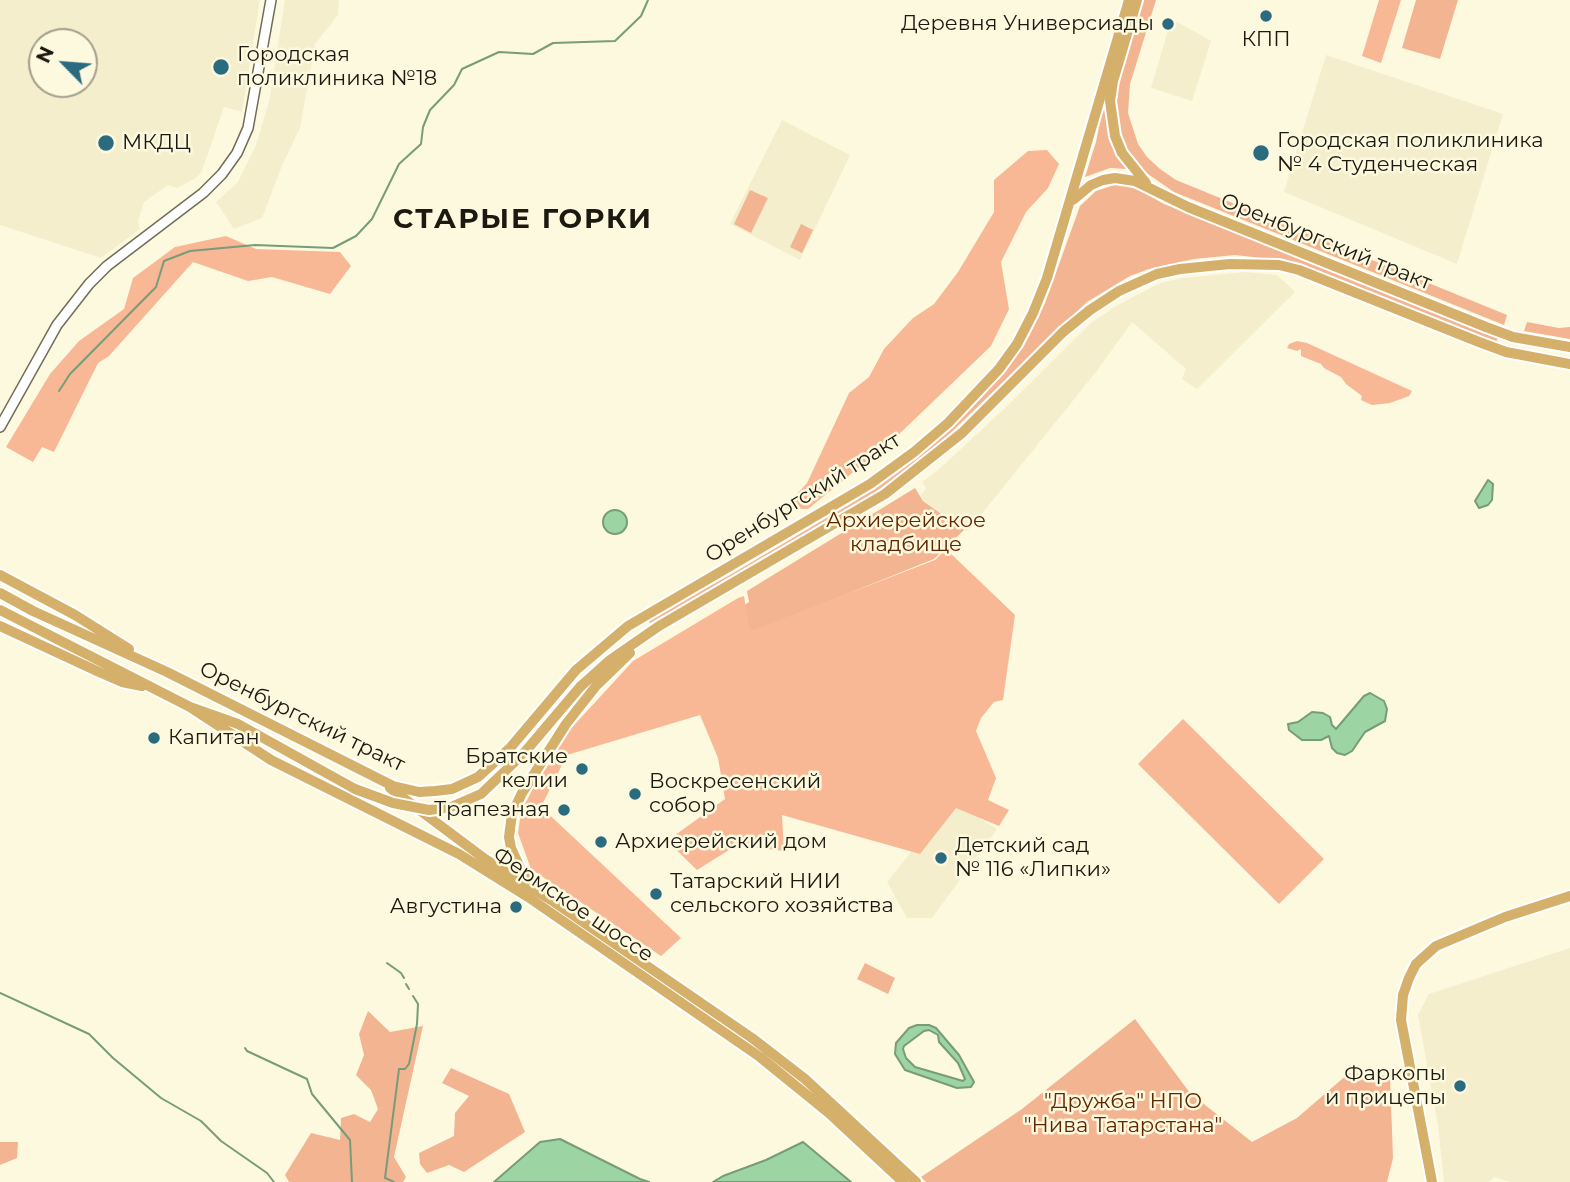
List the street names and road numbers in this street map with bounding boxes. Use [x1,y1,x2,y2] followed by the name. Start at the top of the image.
[1217,188,1435,296] street label: Оренбургский тракт
[701,428,905,568] street label: Оренбургский тракт
[195,656,409,778] street label: Оренбургский тракт
[488,842,658,968] street label: Фермское шоссе

